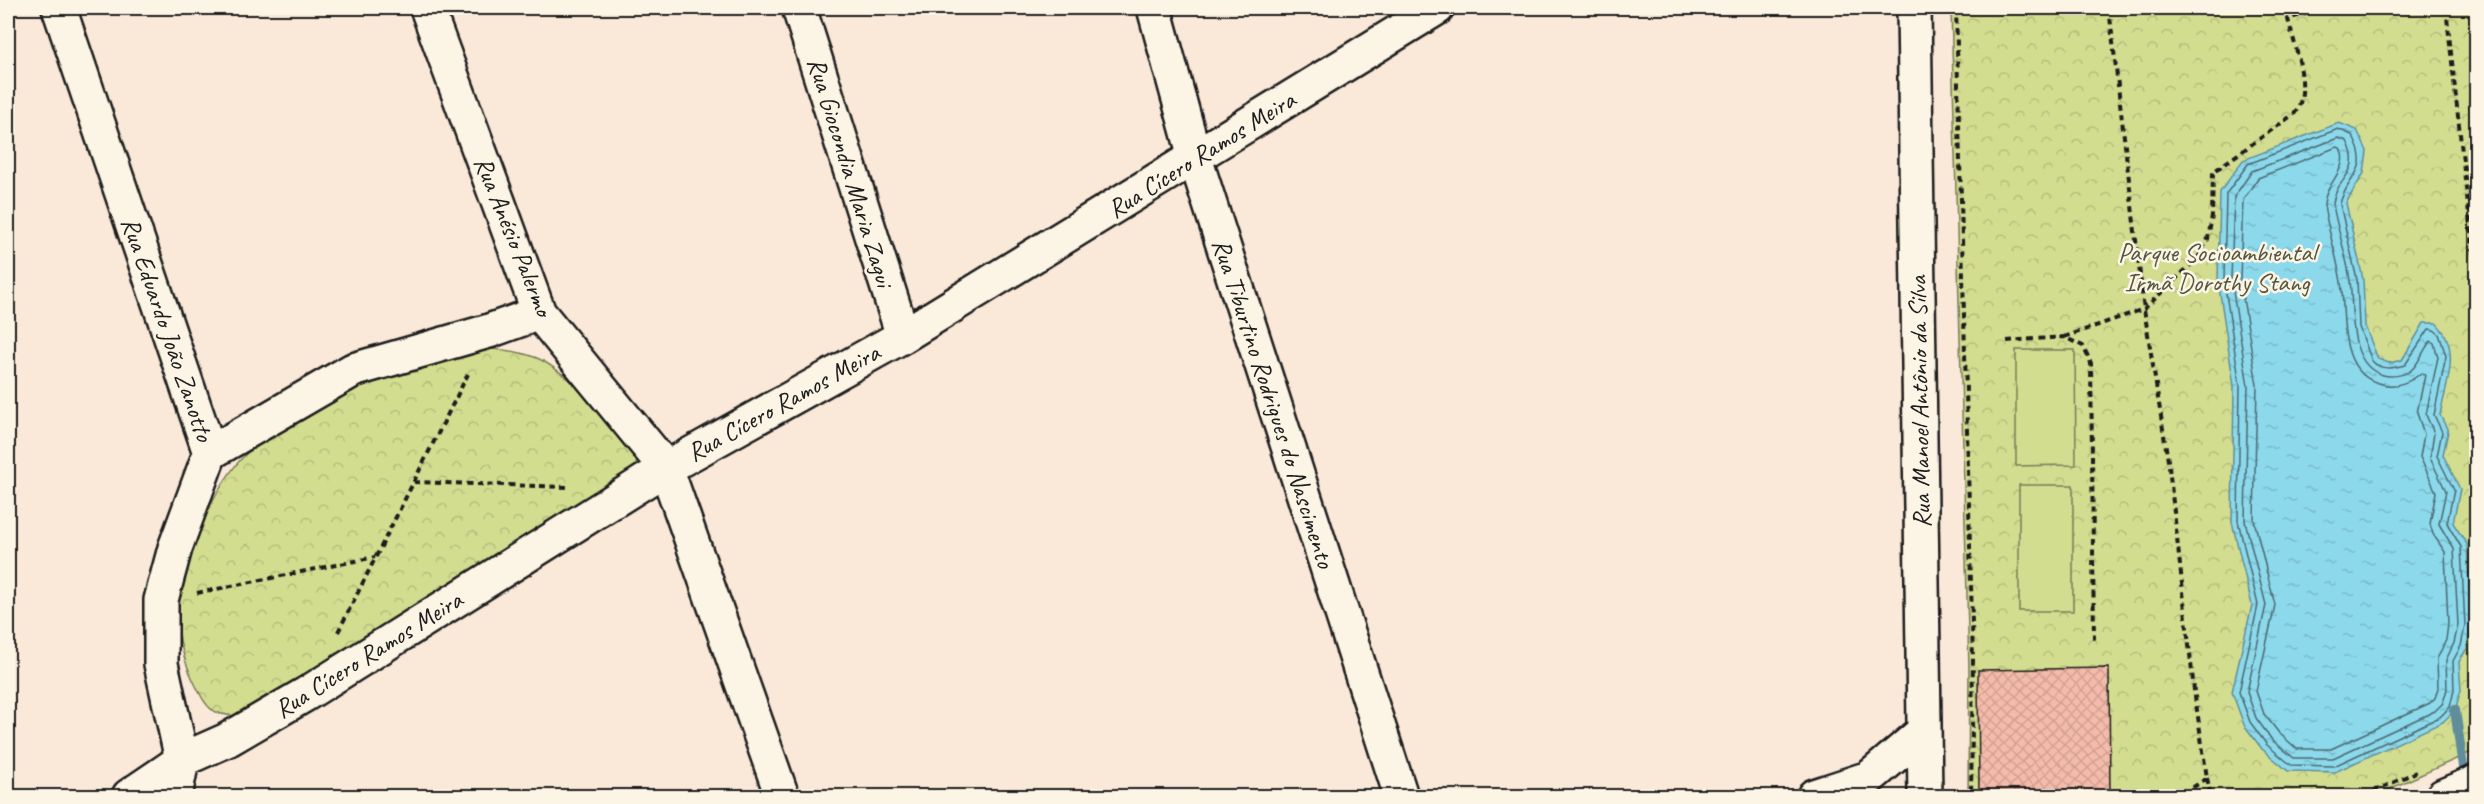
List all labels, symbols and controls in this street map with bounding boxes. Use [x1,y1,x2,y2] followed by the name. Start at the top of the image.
[800,53,902,294] street label: Rua Giocondia Maria Zagui
[1101,82,1303,225] street label: Rua Cícero Ramos Meira
[467,152,562,323] street label: Rua Anésio Palermo
[114,213,222,447] street label: Rua Eduardo João Zanotto
[1205,234,1343,574] street label: Rua Tiburtino Rodrigues do Nascimento
[2118,236,2321,299] park label: Parque Socioambiental Irmã Dorothy Stang
[1901,274,1938,528] street label: Rua Manoel Antônio da Silva
[681,335,887,469] street label: Rua Cícero Ramos Meira
[268,582,470,725] street label: Rua Cícero Ramos Meira

